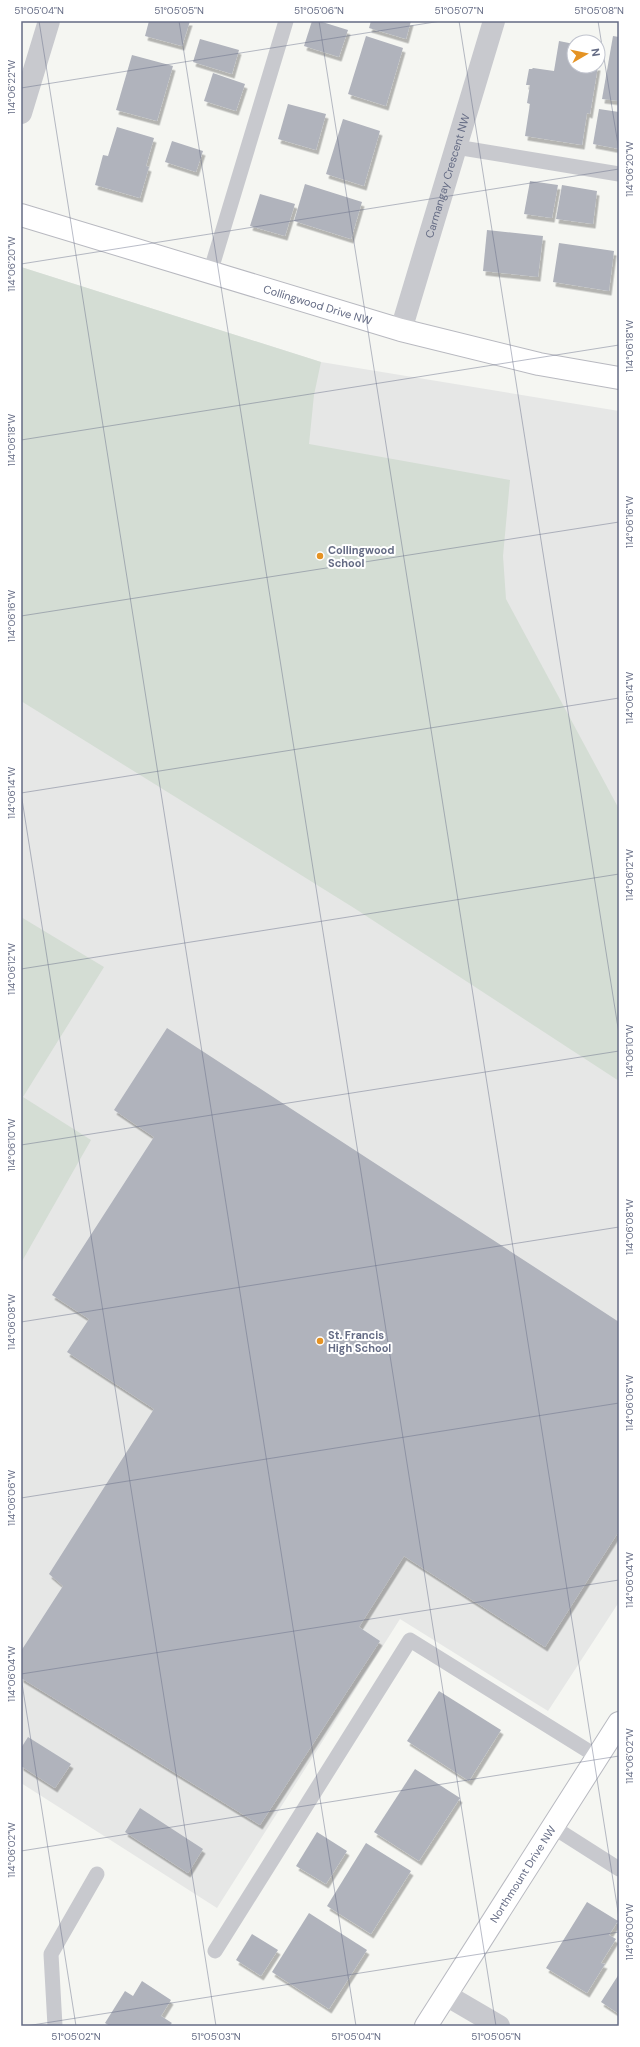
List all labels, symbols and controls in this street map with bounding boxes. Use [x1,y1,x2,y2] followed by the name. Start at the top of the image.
[14,4,64,17] text: 51°05'04"N
[154,4,204,17] text: 51°05'05"N
[294,4,344,17] text: 51°05'06"N
[434,4,484,17] text: 51°05'07"N
[574,4,624,17] text: 51°05'08"N
[566,34,606,74] north arrow
[588,47,603,57] text: N
[5,59,18,114] text: 114°06'22"W
[422,112,473,240] street label: Carmangay Crescent NW
[623,141,636,197] text: 114°06'20"W
[5,236,18,292] text: 114°06'20"W
[262,282,374,328] street label: Collingwood Drive NW
[623,320,636,372] text: 114°06'18"W
[5,414,18,466] text: 114°06'18"W
[623,495,636,548] text: 114°06'16"W
[328,543,395,570] place label: Collingwood School
[315,551,325,561] marker: Collingwood School
[5,589,18,642] text: 114°06'16"W
[623,672,636,724] text: 114°06'14"W
[5,767,18,819] text: 114°06'14"W
[623,849,636,901] text: 114°06'12"W
[5,943,18,995] text: 114°06'12"W
[623,1024,636,1078] text: 114°06'10"W
[5,1118,18,1172] text: 114°06'10"W
[623,1199,636,1255] text: 114°06'08"W
[5,1294,18,1350] text: 114°06'08"W
[328,1328,391,1355] place label: St. Francis High School
[315,1336,325,1346] marker: St. Francis High School
[623,1375,636,1431] text: 114°06'06"W
[5,1470,18,1526] text: 114°06'06"W
[623,1552,636,1608] text: 114°06'04"W
[5,1646,18,1702] text: 114°06'04"W
[623,1728,636,1784] text: 114°06'02"W
[5,1822,18,1878] text: 114°06'02"W
[487,1823,559,1925] street label: Northmount Drive NW
[623,1903,636,1960] text: 114°06'00"W
[51,2030,101,2043] text: 51°05'02"N
[191,2030,241,2043] text: 51°05'03"N
[331,2030,381,2043] text: 51°05'04"N
[471,2030,521,2043] text: 51°05'05"N

